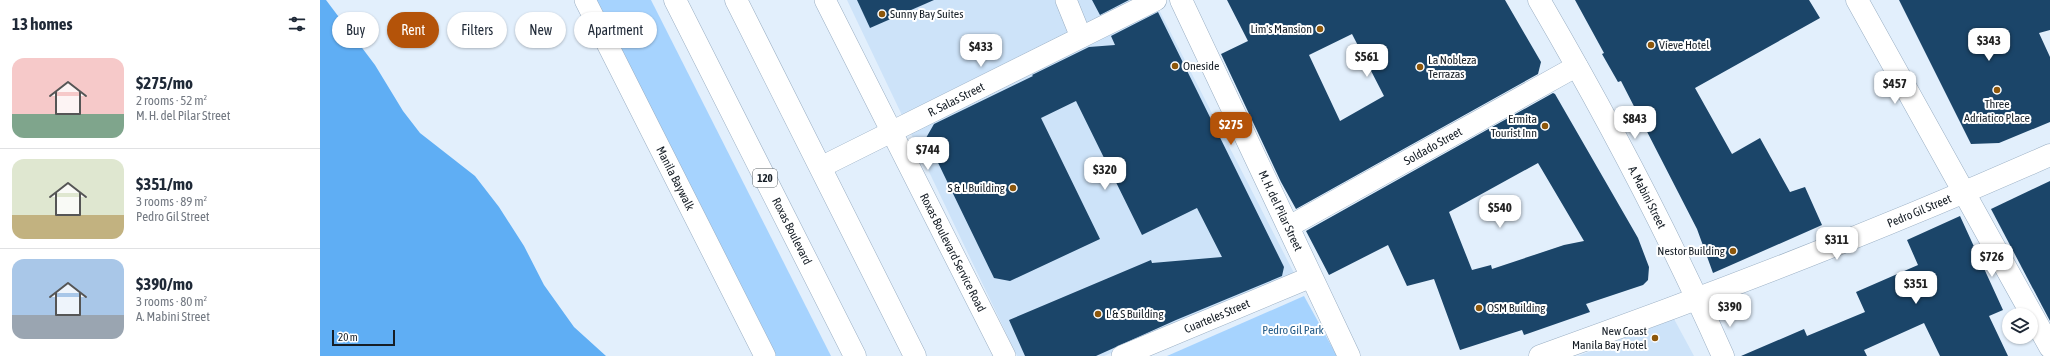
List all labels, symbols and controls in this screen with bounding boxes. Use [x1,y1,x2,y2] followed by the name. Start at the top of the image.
[890,7,964,21] place label: Sunny Bay Suites
[877,9,887,19] marker: Sunny Bay Suites
[332,12,379,48] chip: Buy
[387,12,439,48] chip: Rent
[447,12,507,48] chip: Filters
[515,12,566,48] chip: New
[574,12,657,48] chip: Apartment
[286,13,308,35] icon: filters
[12,14,73,34] text: 13 homes
[1250,22,1312,36] place label: Lim's Mansion
[1315,24,1325,34] marker: Lim's Mansion
[1965,28,2013,62] pin: $343
[1977,33,2001,48] text: $343
[957,34,1005,68] pin: $433
[1659,38,1710,52] place label: Vieve Hotel
[969,39,993,54] text: $433
[1646,40,1656,50] marker: Vieve Hotel
[1343,44,1391,78] pin: $561
[1355,49,1379,64] text: $561
[1428,53,1477,81] place label: La Nobleza Terrazas
[1183,59,1219,73] place label: Oneside
[1170,61,1180,71] marker: Oneside
[1415,62,1425,72] marker: La Nobleza Terrazas
[1871,71,1919,105] pin: $457
[136,73,193,93] text: $275/mo
[44,74,92,122] icon: home
[1883,76,1907,91] text: $457
[925,79,987,120] street label: R. Salas Street
[1992,85,2002,95] marker: Three Adriatico Place
[136,93,207,108] text: 2 rooms · 52 m²
[1964,97,2030,125] place label: Three Adriatico Place
[1611,106,1659,140] pin: $843
[136,108,230,123] text: M. H. del Pilar Street
[1623,111,1647,126] text: $843
[1207,112,1255,146] pin: $275
[1491,112,1537,140] place label: Ermita Tourist Inn
[1219,117,1243,132] text: $275
[1540,121,1550,131] marker: Ermita Tourist Inn
[1401,124,1465,168] street label: Soldado Street
[904,137,952,171] pin: $744
[916,142,940,157] text: $744
[653,144,698,214] street label: Manila Baywalk
[1081,157,1129,191] pin: $320
[1093,162,1117,177] text: $320
[1625,164,1669,231] street label: A. Mabini Street
[1255,168,1306,254] street label: M. H. del Pilar Street
[753,169,777,187] road number: 120
[136,174,193,194] text: $351/mo
[44,175,92,223] icon: home
[947,181,1006,195] place label: S & L Building
[1008,183,1018,193] marker: S & L Building
[917,191,989,314] street label: Roxas Boulevard Service Road
[1885,191,1954,230] street label: Pedro Gil Street
[136,194,207,209] text: 3 rooms · 89 m²
[769,195,815,267] street label: Roxas Boulevard
[1476,195,1524,229] pin: $540
[1488,200,1512,215] text: $540
[136,209,210,224] text: Pedro Gil Street
[1813,227,1861,261] pin: $311
[1825,232,1849,247] text: $311
[1657,244,1726,258] place label: Nestor Building
[1968,244,2016,278] pin: $726
[1728,246,1738,256] marker: Nestor Building
[1980,249,2004,264] text: $726
[1892,271,1940,305] pin: $351
[136,274,193,294] text: $390/mo
[44,275,92,323] icon: home
[1904,276,1928,291] text: $351
[136,294,207,309] text: 3 rooms · 80 m²
[1706,294,1754,328] pin: $390
[1182,296,1252,336] street label: Cuarteles Street
[1718,299,1742,314] text: $390
[1487,301,1546,315] place label: OSM Building
[1474,303,1484,313] marker: OSM Building
[1106,307,1164,321] place label: L & S Building
[2002,308,2038,344] map controls
[2002,308,2038,344] button: layers
[136,309,210,324] text: A. Mabini Street
[1093,309,1103,319] marker: L & S Building
[1262,323,1325,337] park label: Pedro Gil Park
[1572,324,1648,352] place label: New Coast Manila Bay Hotel
[332,328,395,347] scale bar
[338,331,358,343] text: 20 m
[1650,333,1660,343] marker: New Coast Manila Bay Hotel

